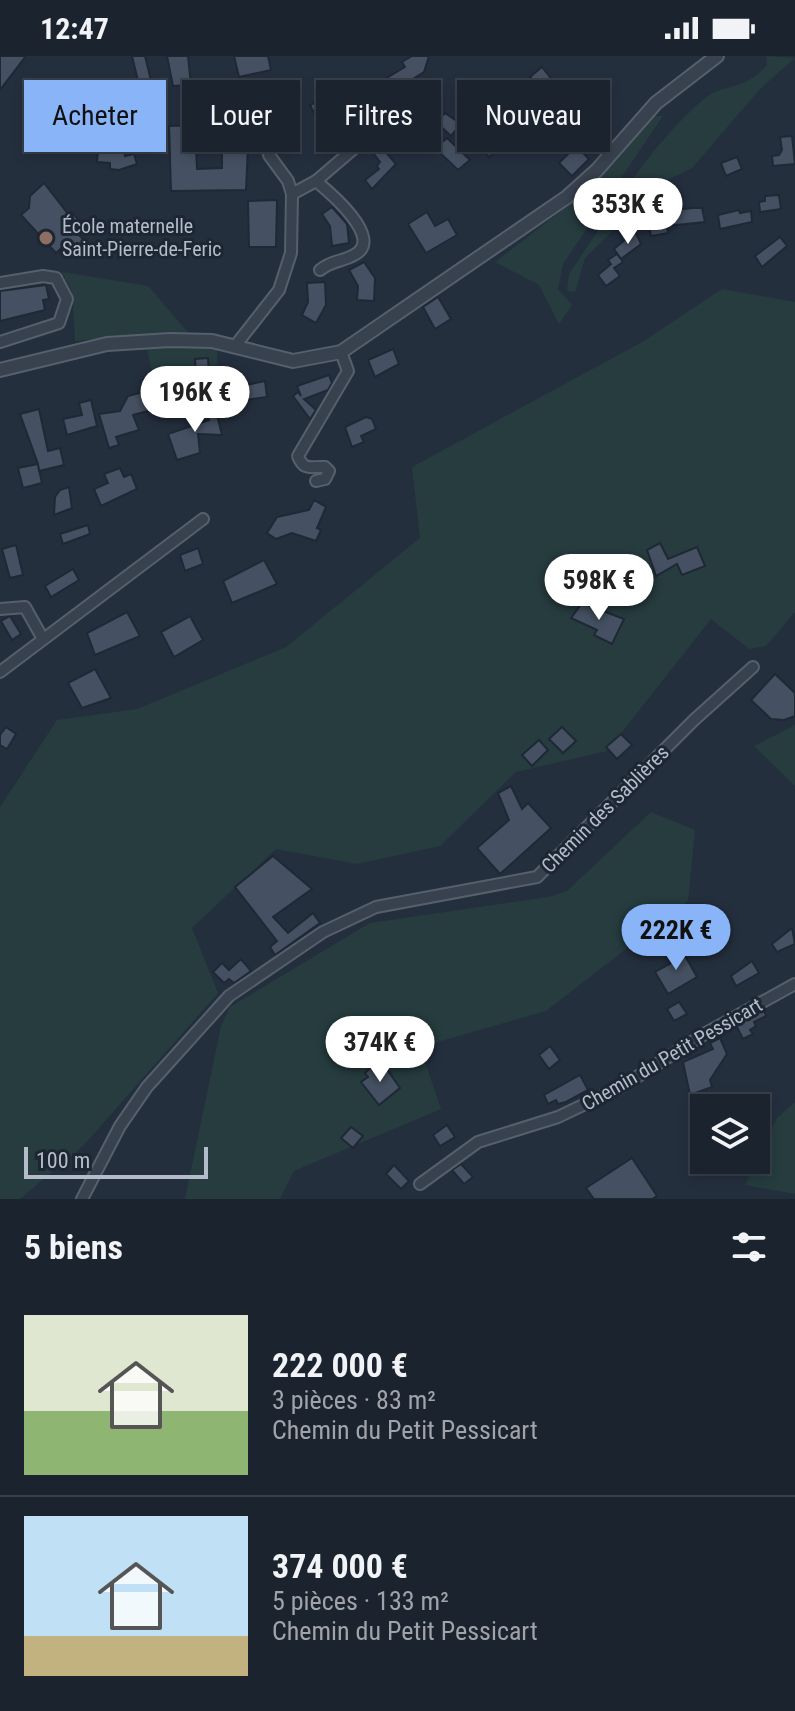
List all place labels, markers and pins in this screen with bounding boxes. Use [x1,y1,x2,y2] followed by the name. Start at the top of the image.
[563,178,693,246] pin: 353K €
[62,214,221,261] place label: École maternelle Saint-Pierre-de-Feric
[37,229,55,247] marker: École maternelle Saint-Pierre-de-Feric
[130,366,260,434] pin: 196K €
[534,554,664,622] pin: 598K €
[611,904,741,972] pin: 222K €
[315,1016,445,1084] pin: 374K €

